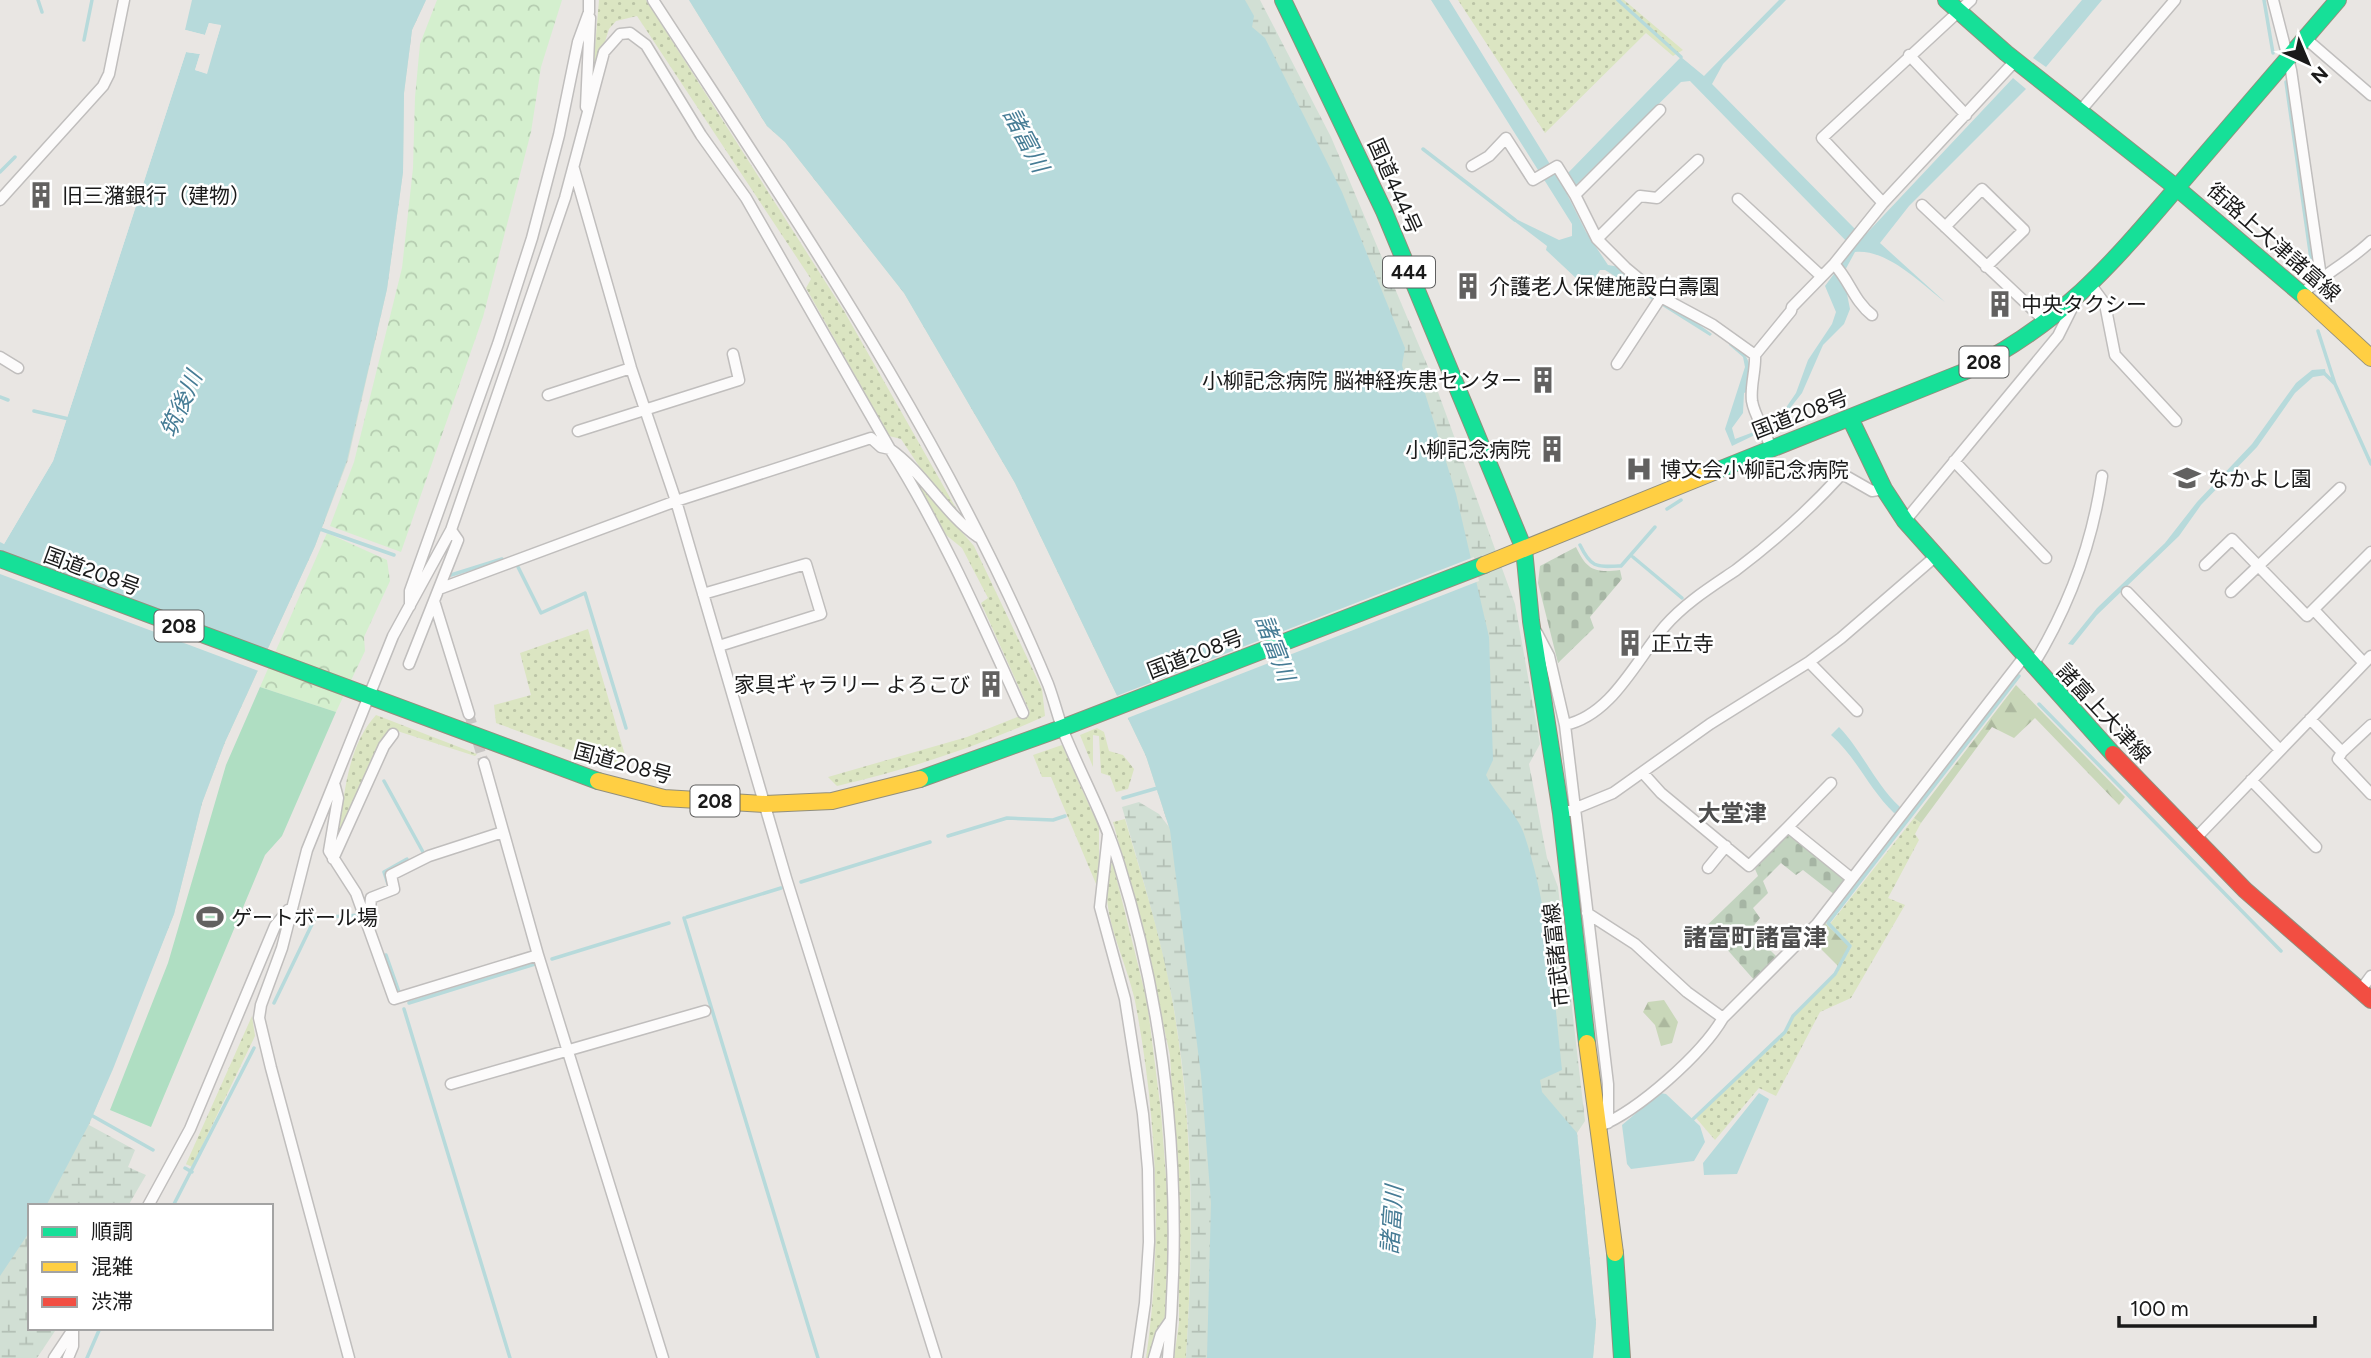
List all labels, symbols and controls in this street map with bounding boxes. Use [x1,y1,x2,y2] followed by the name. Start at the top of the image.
[2273,28,2343,98] north arrow
[2306,61,2333,88] text: N
[997,103,1056,180] water label: 諸富川
[1363,134,1427,238] street label: 国道444号
[2202,177,2346,307] street label: 街路上大津諸富線
[26,180,56,210] building icon: 旧三潴銀行（建物）
[62,183,251,208] place label: 旧三潴銀行（建物）
[1383,256,1435,288] road number: 444
[1453,271,1483,301] building icon: 介護老人保健施設白壽園
[1489,274,1720,299] place label: 介護老人保健施設白壽園
[1985,289,2015,319] building icon: 中央タクシー
[2021,292,2147,317] place label: 中央タクシー
[1960,346,2008,378] road number: 208
[154,364,209,441] water label: 筑後川
[1528,365,1558,395] building icon: 小柳記念病院 脳神経疾患センター
[1202,368,1522,393] place label: 小柳記念病院 脳神経疾患センター
[1748,384,1852,444] street label: 国道208号
[1537,434,1567,464] building icon: 小柳記念病院
[1405,437,1531,462] place label: 小柳記念病院
[1624,454,1654,484] hospital icon: 博文会小柳記念病院
[1660,457,1849,482] place label: 博文会小柳記念病院
[2172,463,2202,493] school or university icon: なかよし園
[2208,466,2312,491] place label: なかよし園
[40,542,144,600] street label: 国道208号
[154,610,204,642] road number: 208
[1250,611,1302,688] water label: 諸富川
[1143,624,1247,684] street label: 国道208号
[1615,628,1645,658] building icon: 正立寺
[1651,631,1714,656] place label: 正立寺
[2052,658,2156,768] street label: 諸富上大津線
[976,669,1006,699] building icon: 家具ギャラリー よろこび
[734,672,970,697] place label: 家具ギャラリー よろこび
[571,738,675,788] street label: 国道208号
[690,786,740,816] road number: 208
[1698,799,1767,827] district label: 大堂津
[1538,901,1574,1009] street label: 市武諸富線
[195,902,225,932] sports icon: ゲートボール場
[231,905,378,930] place label: ゲートボール場
[1683,923,1827,952] district label: 諸富町諸富津
[1376,1182,1409,1255] water label: 諸富川
[28,1204,273,1330] legend
[91,1219,133,1244] text: 順調
[91,1254,133,1279] text: 混雑
[2119,1284,2315,1328] scale bar
[91,1289,133,1314] text: 渋滞
[2130,1296,2189,1321] text: 100 m

